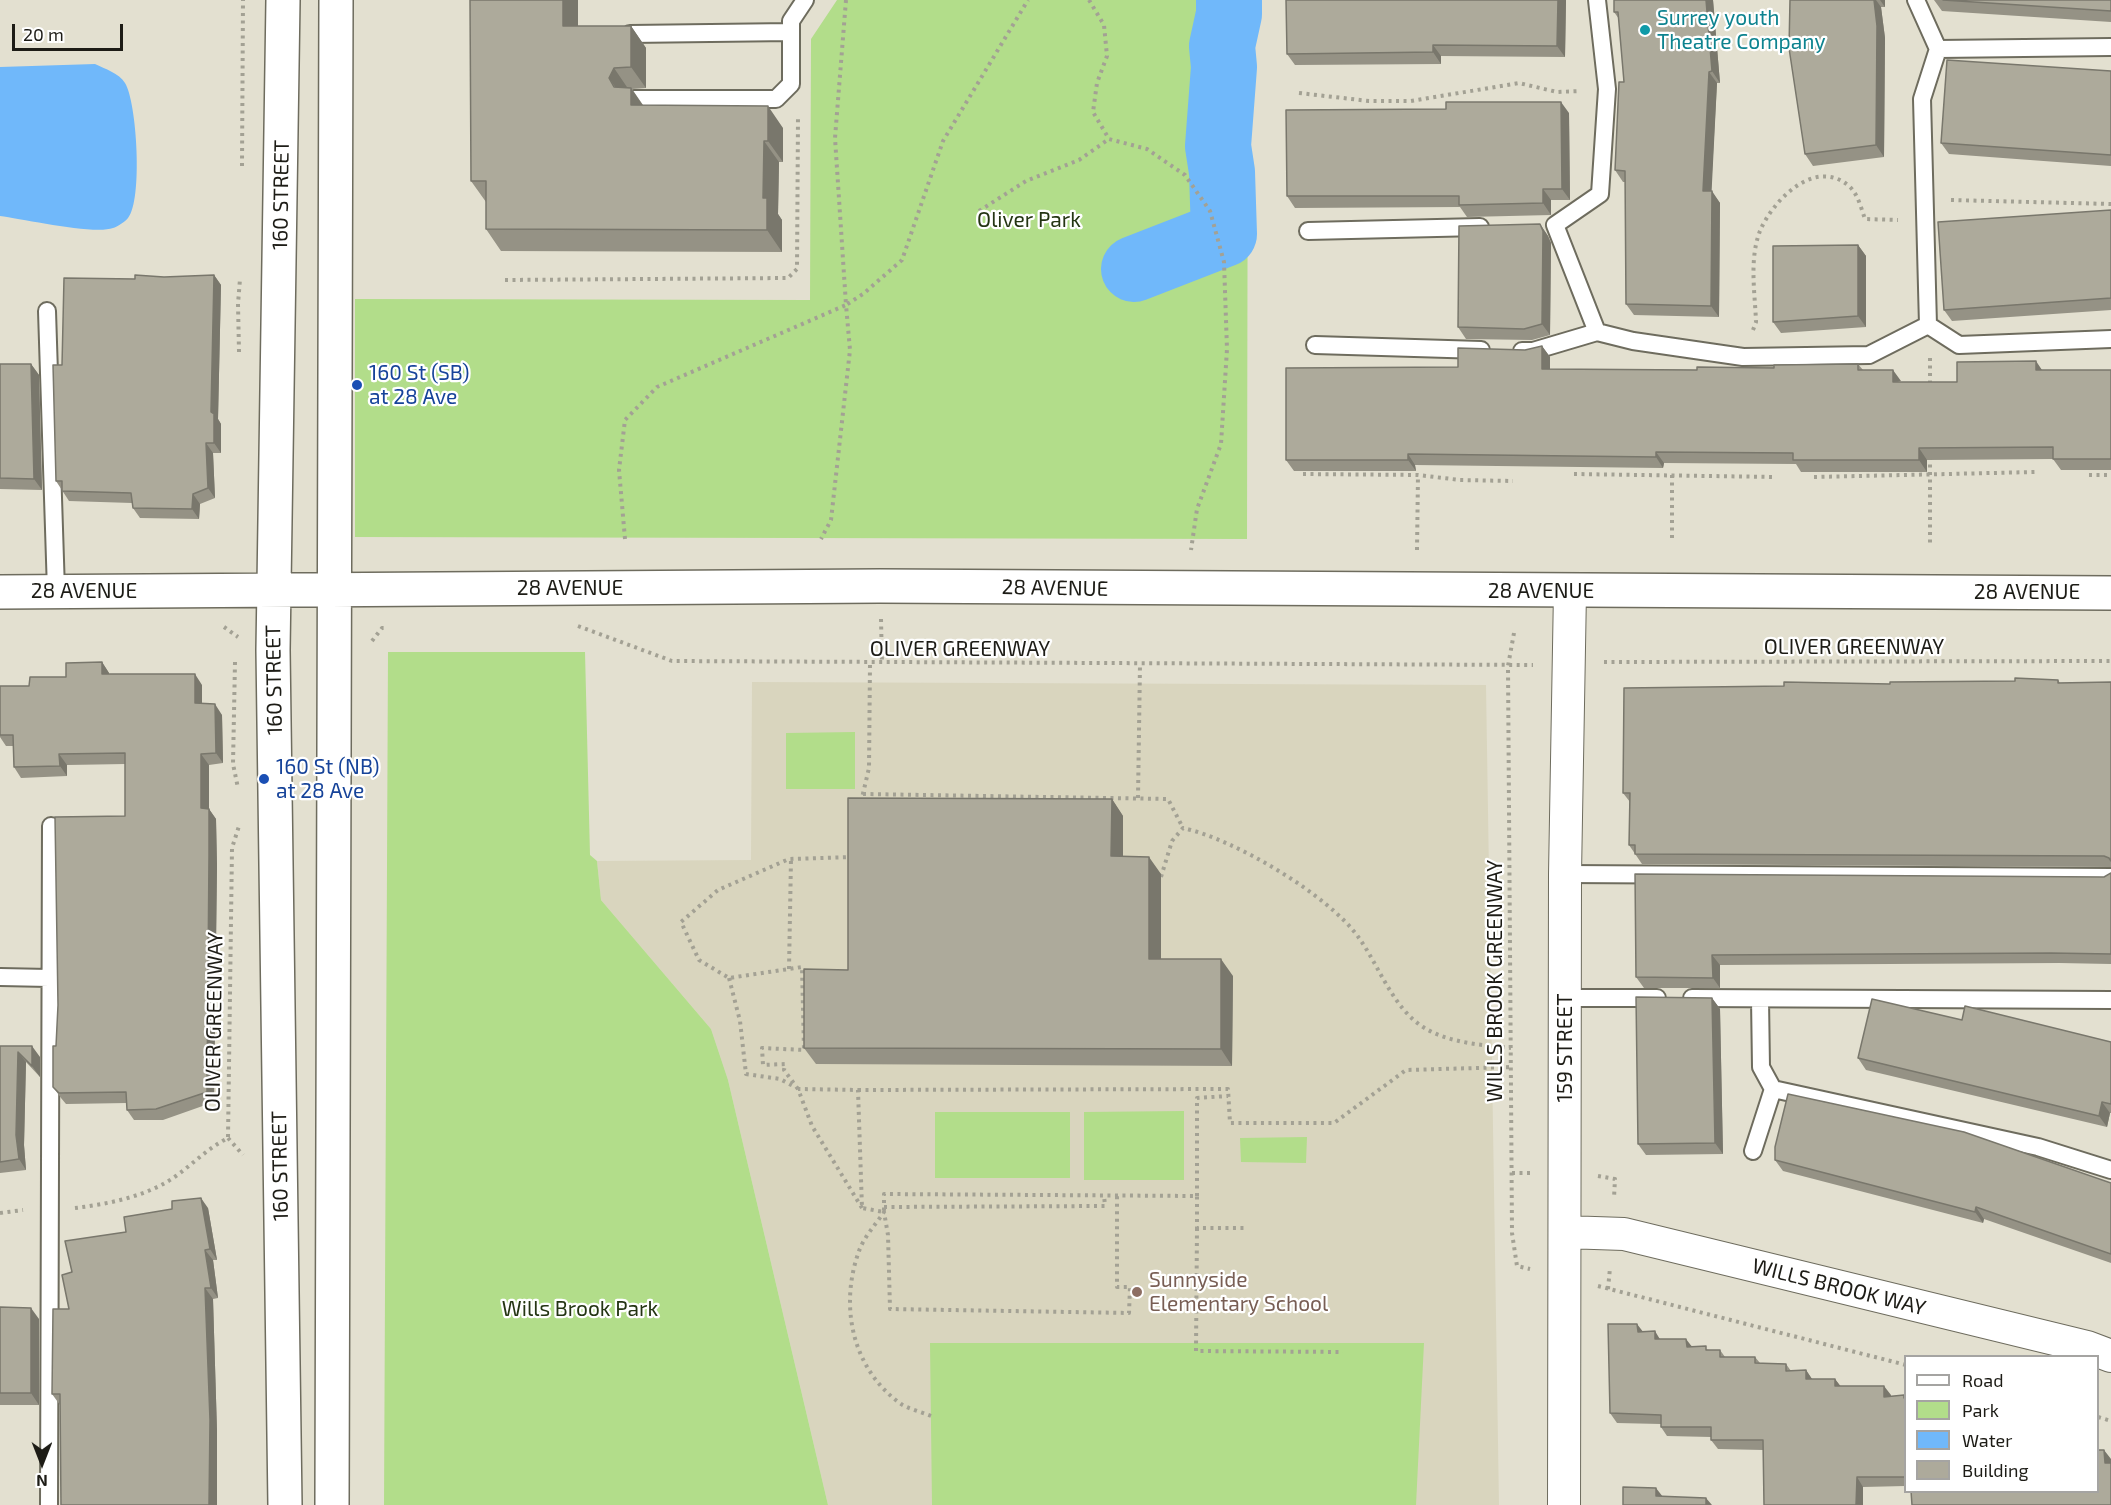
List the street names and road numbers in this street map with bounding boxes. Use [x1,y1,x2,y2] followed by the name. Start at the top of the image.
[267,140,295,250] street label: 160 STREET
[1001,574,1109,602] street label: 28 AVENUE
[517,575,623,601] street label: 28 AVENUE
[31,578,137,604] street label: 28 AVENUE
[1488,578,1594,604] street label: 28 AVENUE
[1974,579,2080,605] street label: 28 AVENUE
[260,625,288,735] street label: 160 STREET
[1764,634,1944,660] street label: OLIVER GREENWAY
[870,636,1050,662] street label: OLIVER GREENWAY
[1482,860,1508,1102] street label: WILLS BROOK GREENWAY
[200,932,228,1112] street label: OLIVER GREENWAY
[1552,994,1578,1102] street label: 159 STREET
[266,1111,294,1221] street label: 160 STREET
[1750,1253,1928,1321] street label: WILLS BROOK WAY

